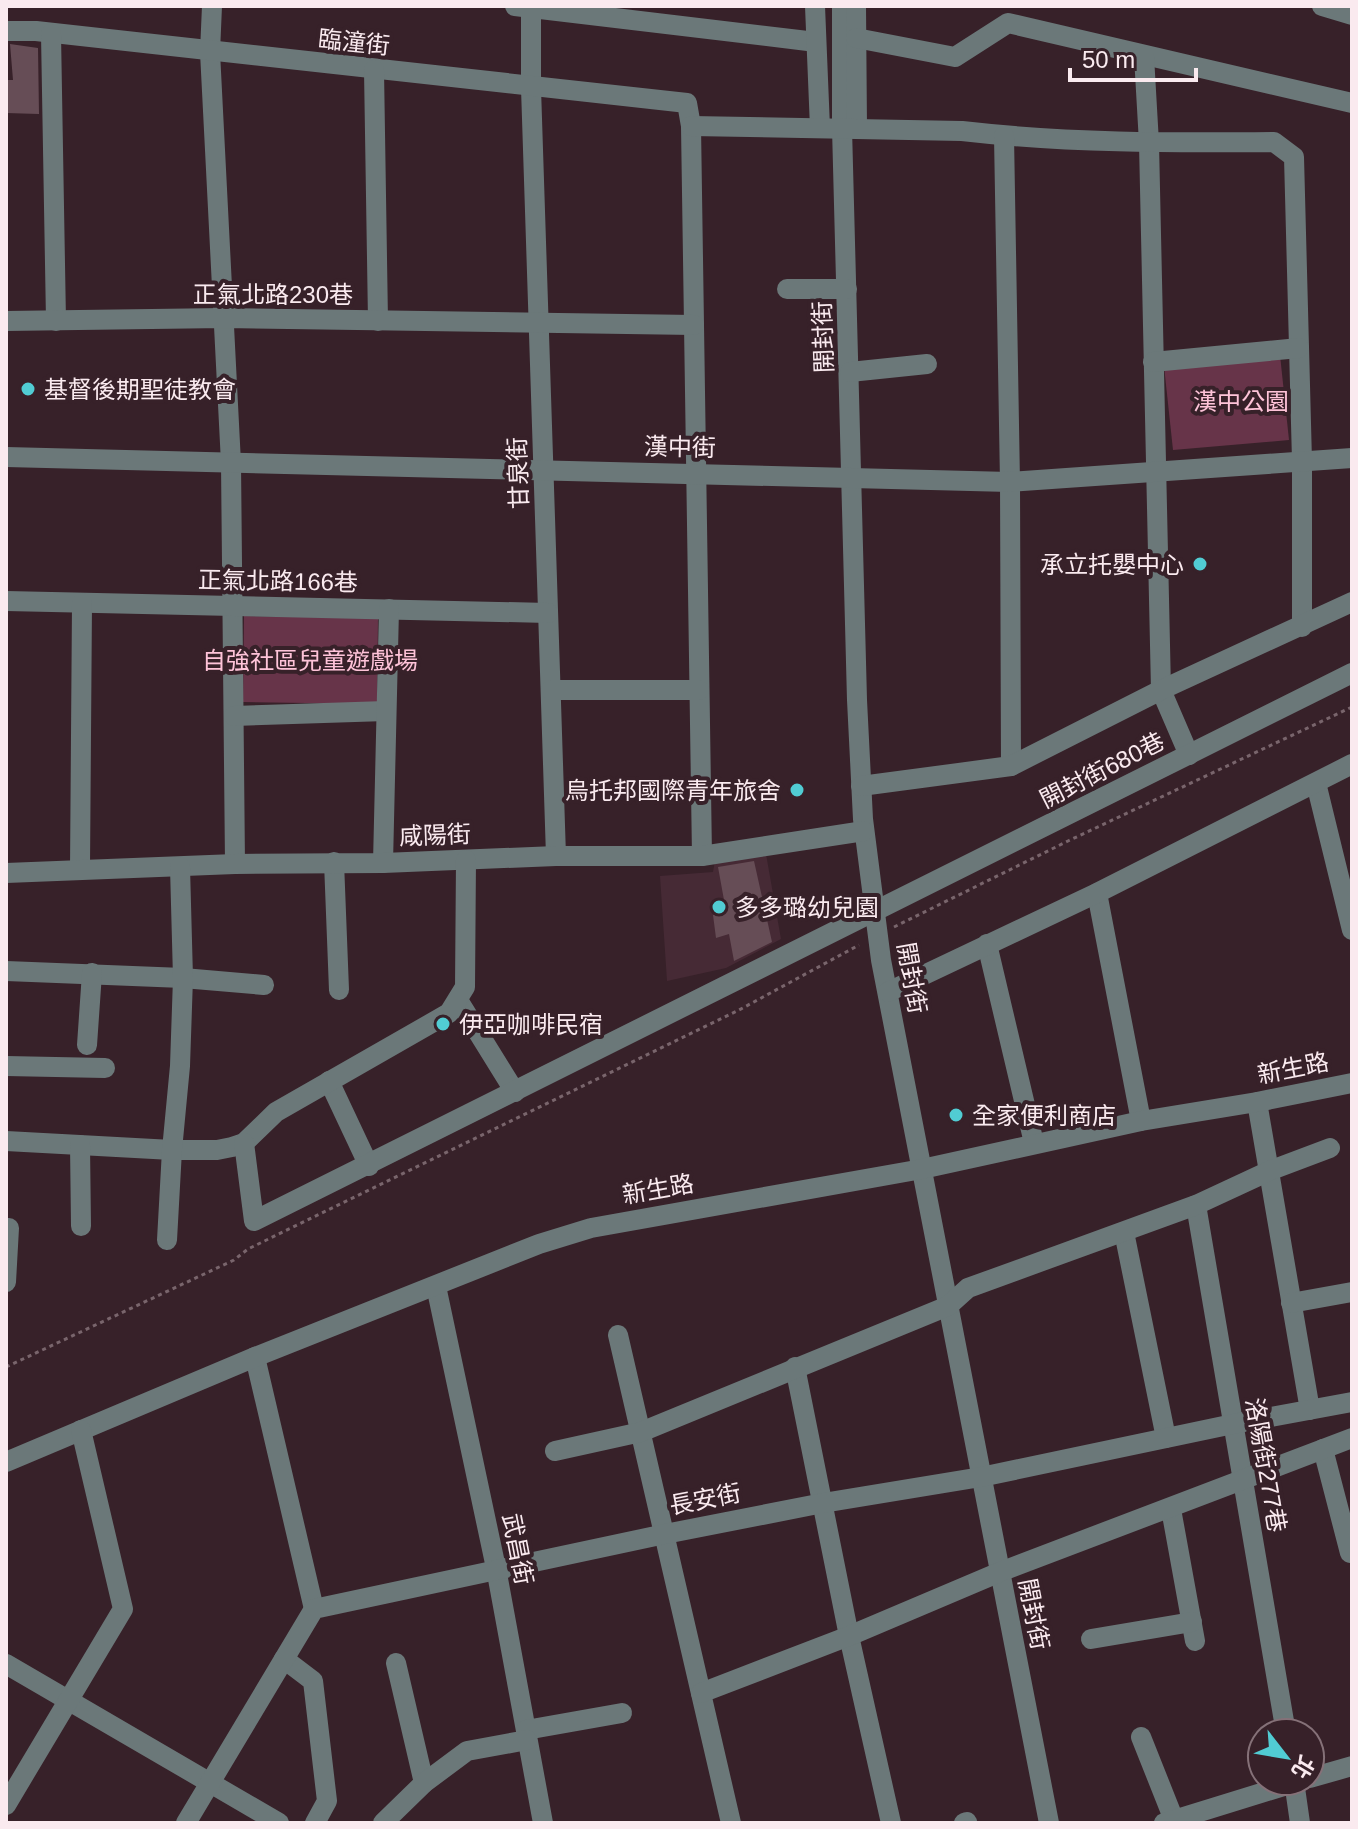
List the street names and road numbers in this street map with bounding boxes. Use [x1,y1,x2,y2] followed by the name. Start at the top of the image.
[317,25,391,59] street label: 臨潼街
[193,281,353,308] street label: 正氣北路230巷
[808,301,838,373] street label: 開封街
[644,433,716,461] street label: 漢中街
[503,437,533,509] street label: 甘泉街
[198,566,358,596] street label: 正氣北路166巷
[1035,727,1169,813] street label: 開封街680巷
[399,820,471,850] street label: 咸陽街
[892,940,932,1016] street label: 開封街
[1255,1048,1331,1088] street label: 新生路
[620,1169,696,1209] street label: 新生路
[1241,1396,1291,1534] street label: 洛陽街277巷
[667,1479,743,1519] street label: 長安街
[498,1511,538,1587] street label: 武昌街
[1014,1576,1054,1652] street label: 開封街

